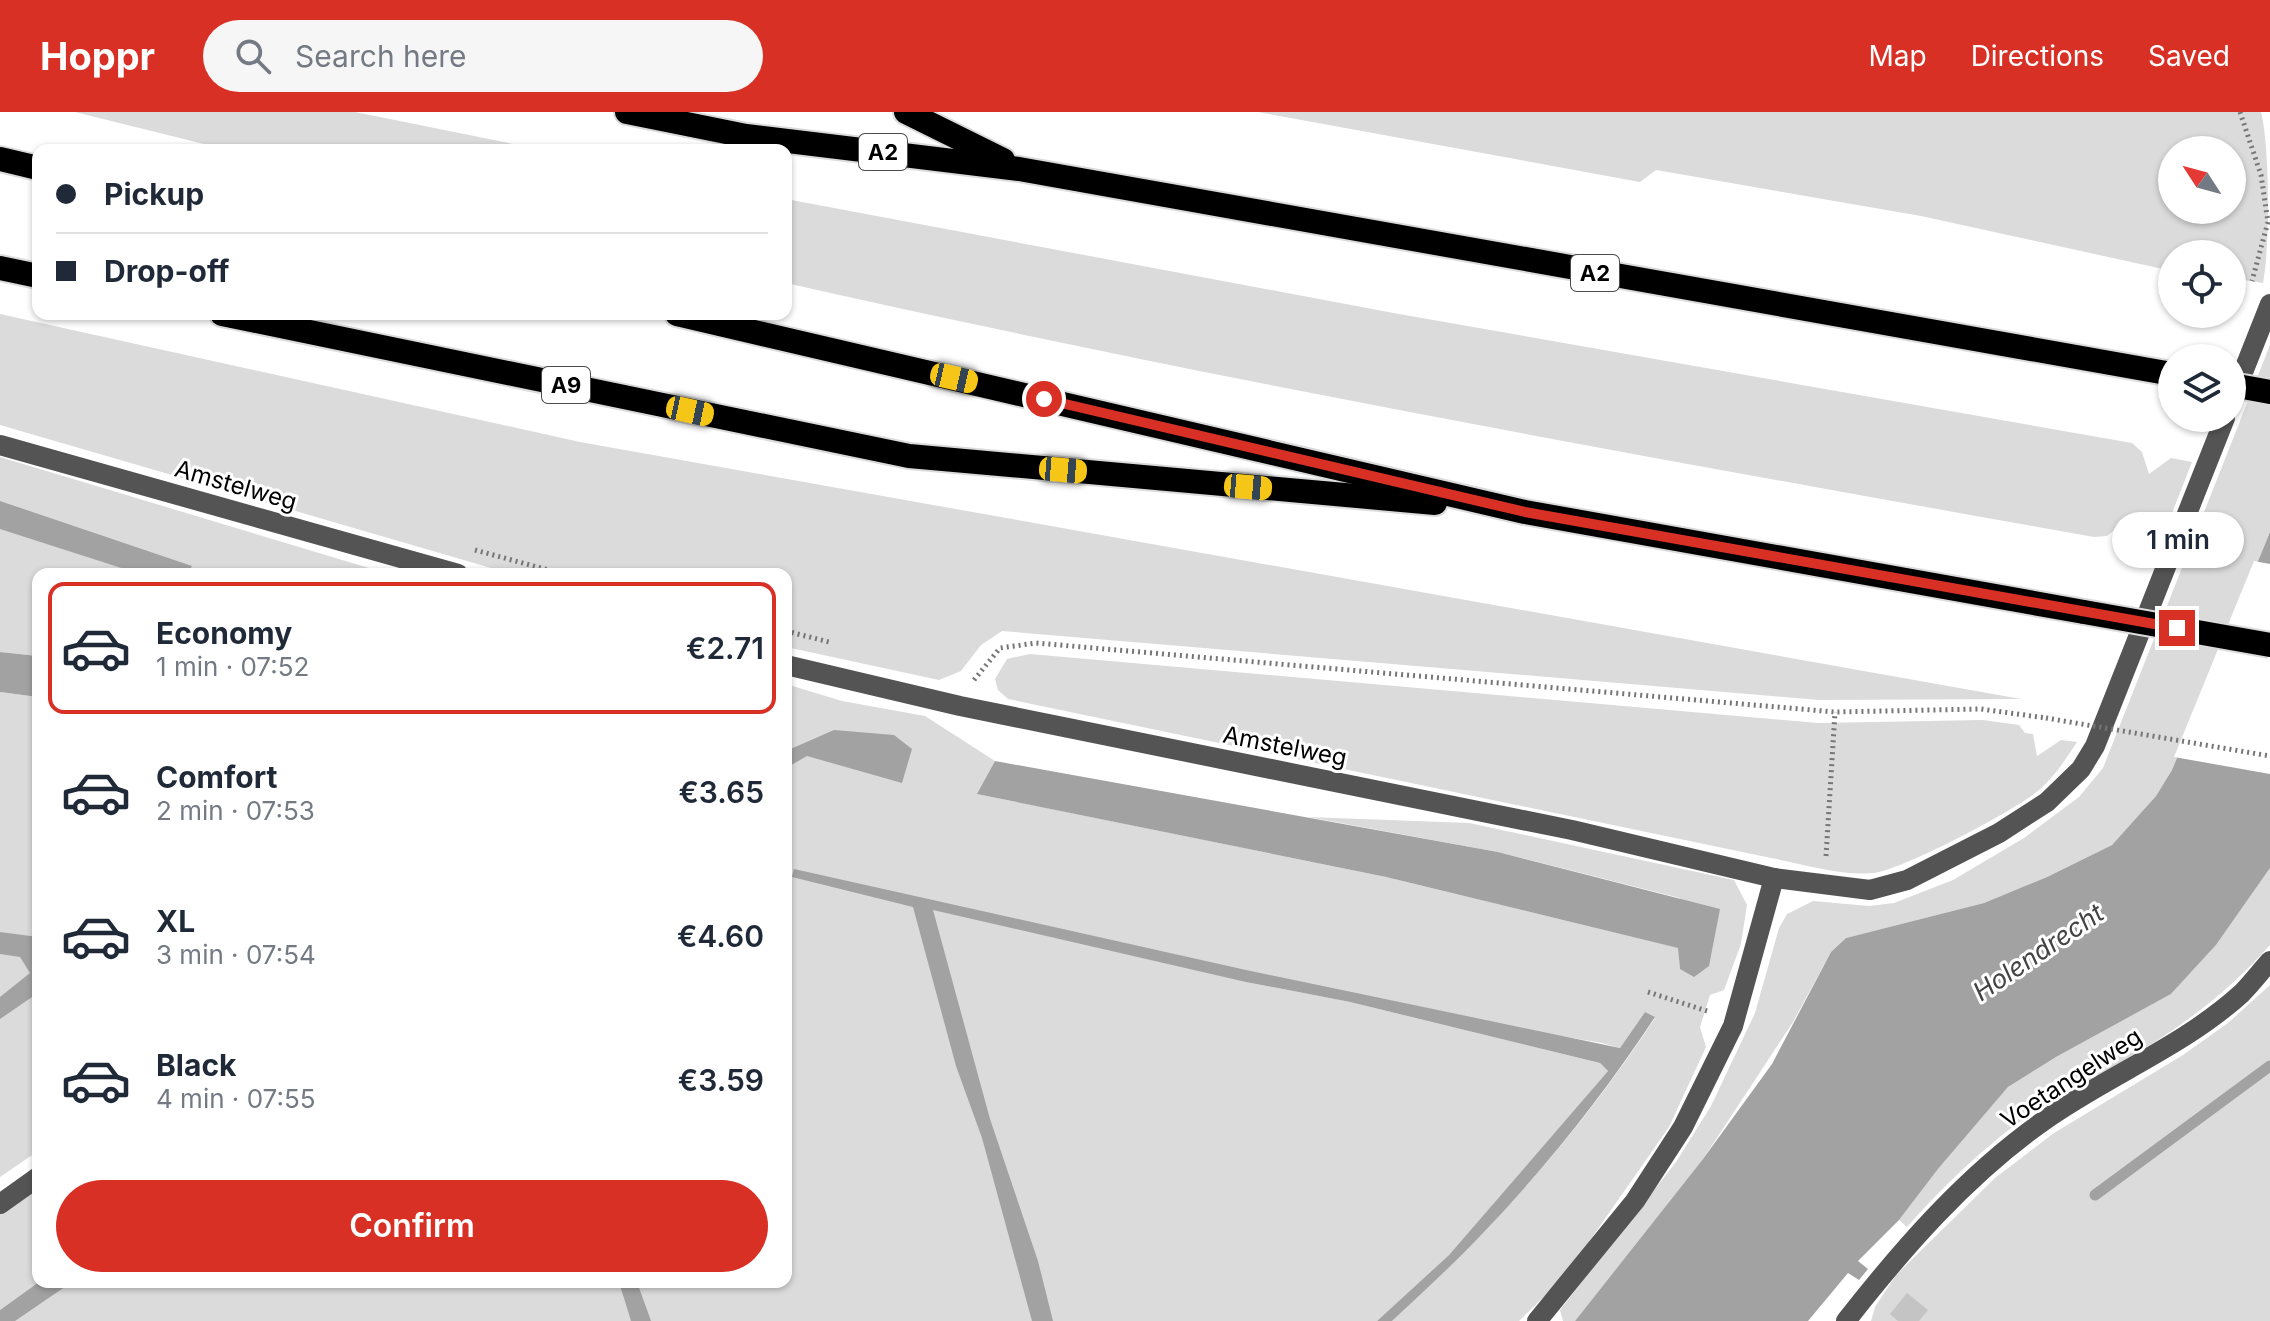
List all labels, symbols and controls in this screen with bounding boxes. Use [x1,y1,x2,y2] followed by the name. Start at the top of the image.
[203,20,763,92] search box
[40,33,155,79] text: Hoppr
[231,34,275,78] icon: search
[295,38,467,74] text: Search here
[1868,39,1927,73] text: Map
[1971,39,2104,73] text: Directions
[2148,39,2230,73] text: Saved
[859,134,907,170] road number: A2
[2158,136,2246,224] north arrow
[2158,136,2246,432] map controls
[104,176,204,212] text: Pickup
[2158,240,2246,328] button: locate
[104,253,230,289] text: Drop-off
[1571,255,1619,291] road number: A2
[2158,344,2246,432] button: layers
[928,361,980,395] car
[542,367,590,403] road number: A9
[1026,381,1062,417] route start
[664,394,716,428] car
[172,454,300,516] street label: Amstelweg
[1038,456,1088,484] car
[1223,473,1273,501] car
[2111,512,2243,568] callout: 1 min
[2146,524,2210,555] text: 1 min
[2159,610,2195,646] route end
[60,612,132,684] icon: car
[156,615,292,651] text: Economy
[686,630,764,666] text: €2.71
[156,651,309,682] text: 1 min · 07:52
[1221,720,1349,772] street label: Amstelweg
[60,756,132,828] icon: car
[156,759,277,795] text: Comfort
[678,774,764,810] text: €3.65
[156,795,315,826] text: 2 min · 07:53
[1967,897,2109,1007] water label: Holendrecht
[60,900,132,972] icon: car
[156,903,195,939] text: XL
[677,918,764,954] text: €4.60
[156,939,316,970] text: 3 min · 07:54
[1995,1022,2147,1134] street label: Voetangelweg
[60,1044,132,1116] icon: car
[156,1047,236,1083] text: Black
[678,1062,764,1098] text: €3.59
[156,1083,316,1114] text: 4 min · 07:55
[56,1180,768,1272] button: Confirm

